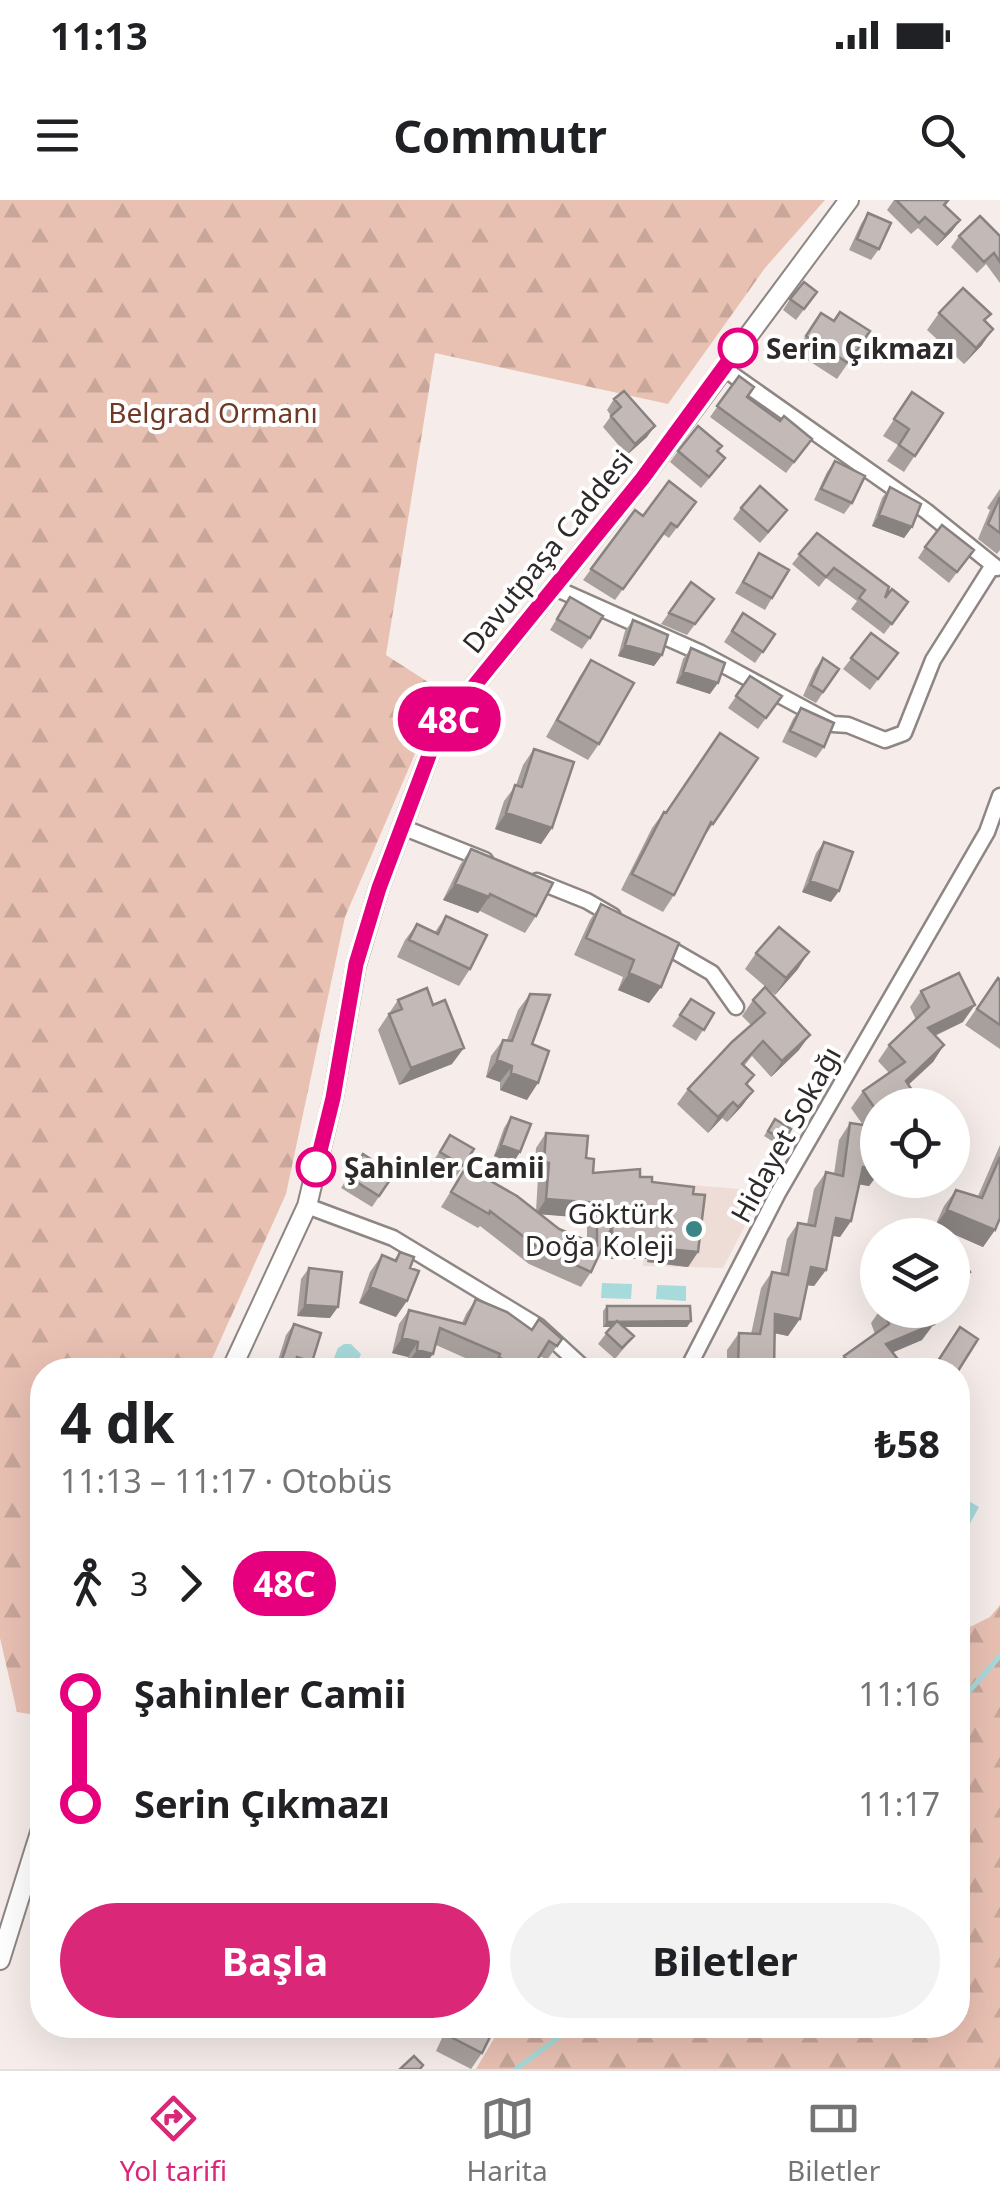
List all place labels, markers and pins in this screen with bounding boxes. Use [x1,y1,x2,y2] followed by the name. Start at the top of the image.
[719,329,757,367] marker: Serin Çıkmazı
[766,329,954,367] place label: Serin Çıkmazı
[297,1148,335,1186] marker: Şahinler Camii
[344,1148,545,1186] place label: Şahinler Camii
[525,1194,674,1264] place label: Göktürk Doğa Koleji
[683,1218,705,1240] marker: Göktürk Doğa Koleji

